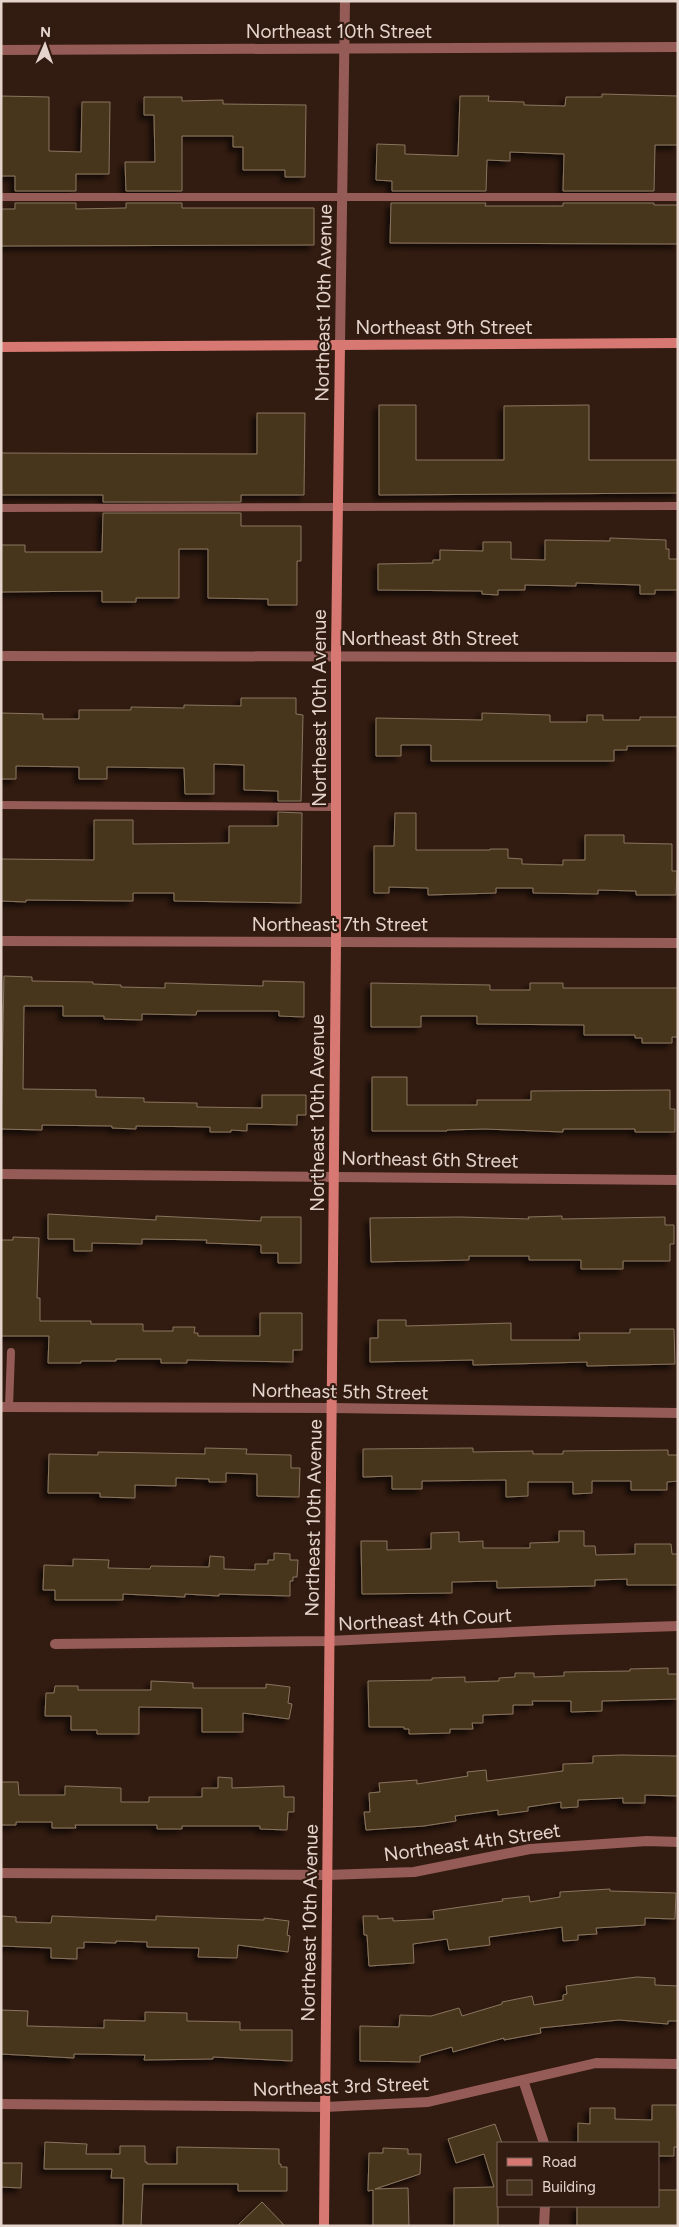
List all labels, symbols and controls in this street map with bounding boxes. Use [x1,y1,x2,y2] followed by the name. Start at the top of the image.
[20,20,70,70] north arrow
[246,20,432,43] street label: Northeast 10th Street
[40,24,51,41] text: N
[310,204,337,402] street label: Northeast 10th Avenue
[355,316,533,339] street label: Northeast 9th Street
[308,609,331,807] street label: Northeast 10th Avenue
[341,627,519,650] street label: Northeast 8th Street
[252,913,428,936] street label: Northeast 7th Street
[306,1014,329,1212] street label: Northeast 10th Avenue
[341,1146,519,1173] street label: Northeast 6th Street
[251,1378,429,1405] street label: Northeast 5th Street
[300,1419,327,1617] street label: Northeast 10th Avenue
[338,1603,512,1636] street label: Northeast 4th Court
[382,1819,562,1866] street label: Northeast 4th Street
[296,1824,323,2022] street label: Northeast 10th Avenue
[252,2072,430,2101] street label: Northeast 3rd Street
[497,2142,659,2207] legend
[542,2153,577,2171] text: Road
[542,2178,596,2196] text: Building

